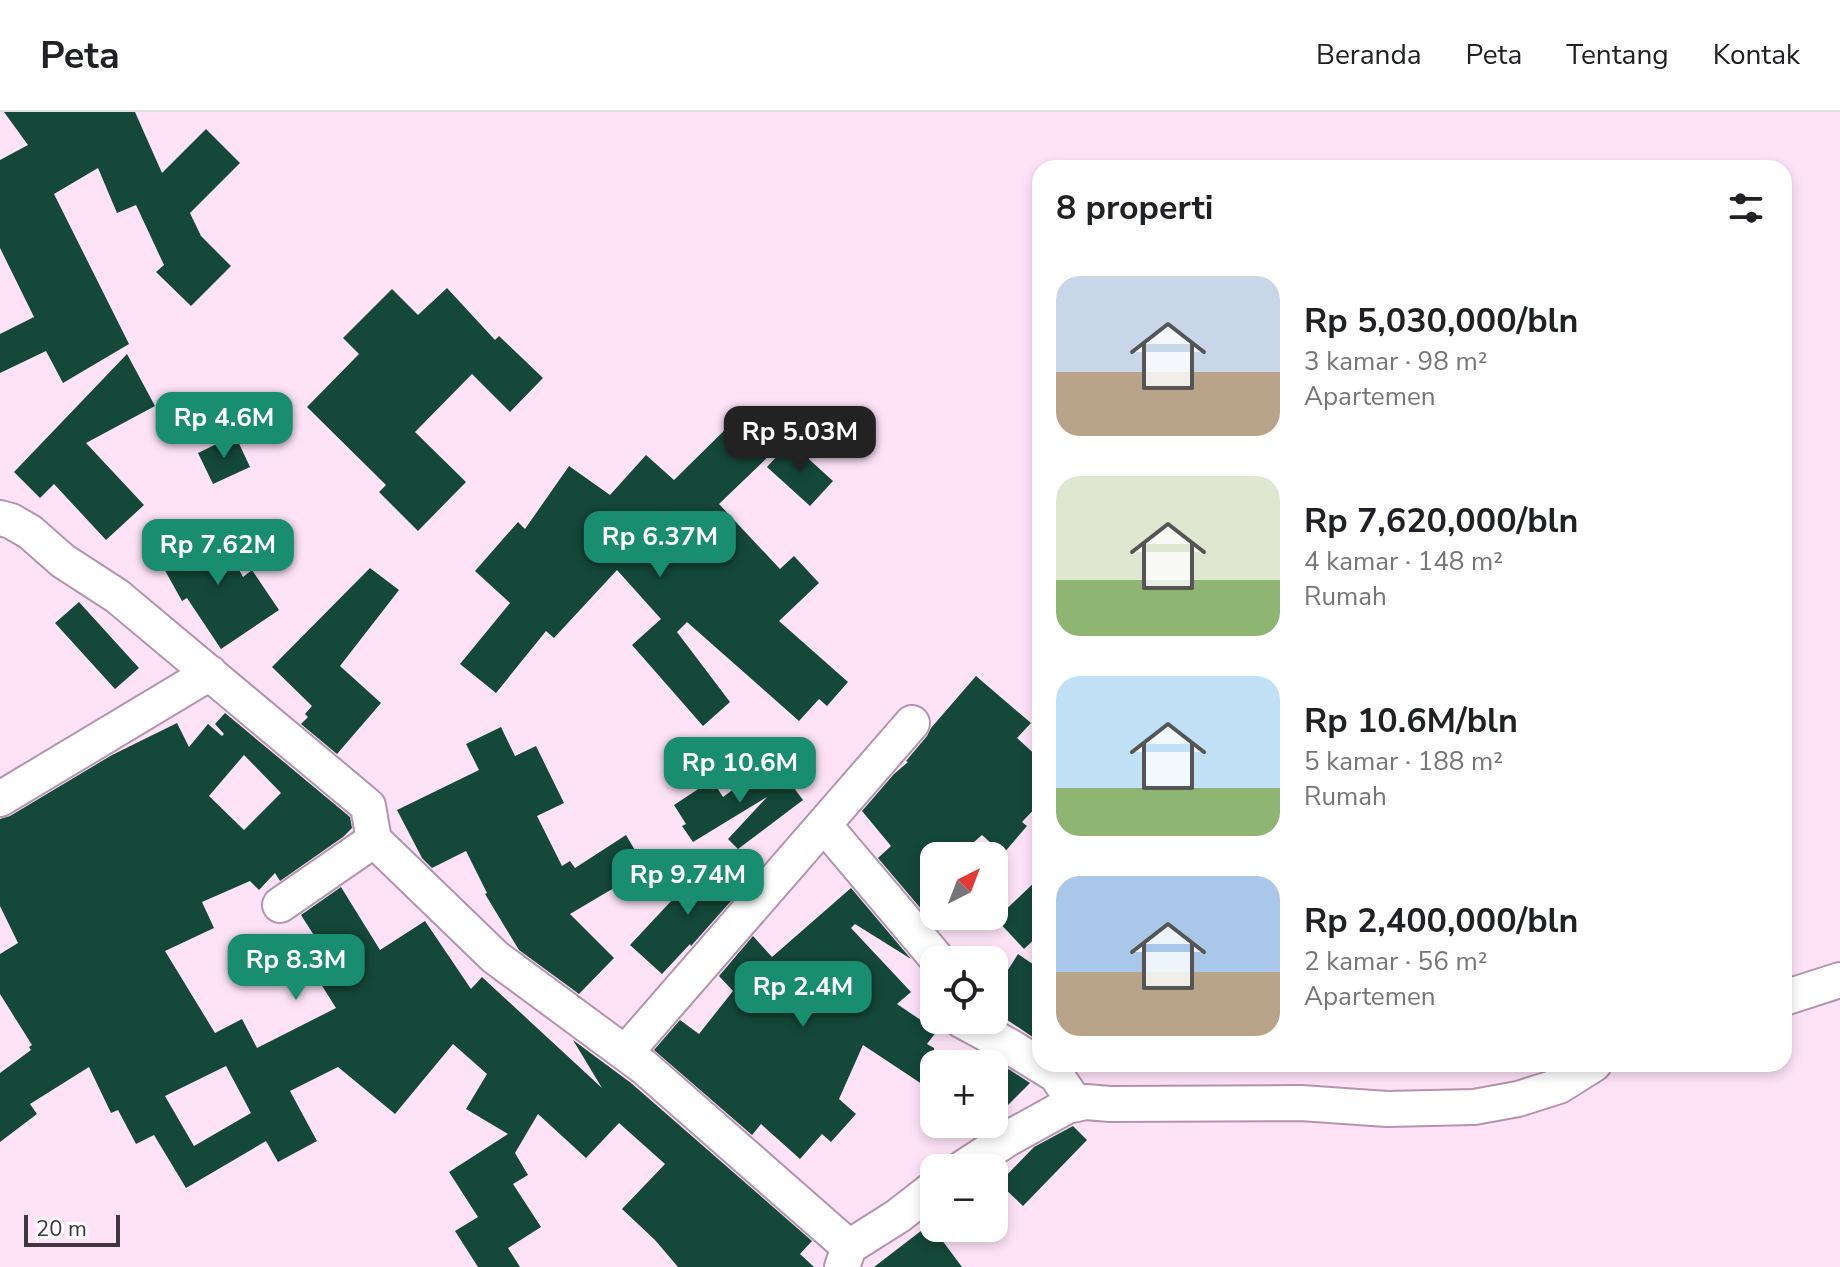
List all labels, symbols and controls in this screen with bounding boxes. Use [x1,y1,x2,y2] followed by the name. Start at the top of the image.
[40,30,120,81] text: Peta
[1316,36,1422,74] text: Beranda
[1466,36,1522,74] text: Peta
[1566,36,1669,74] text: Tentang
[1713,36,1800,74] text: Kontak
[1056,185,1213,231] text: 8 properti
[1724,186,1768,230] icon: filters
[1304,298,1578,344] text: Rp 5,030,000/bln
[1120,308,1216,404] icon: home
[1304,344,1488,379] text: 3 kamar · 98 m²
[1304,379,1436,414] text: Apartemen
[150,392,298,460] pin: Rp 4.6M
[174,400,274,435] text: Rp 4.6M
[717,406,883,474] pin: Rp 5.03M
[742,414,858,449] text: Rp 5.03M
[1304,498,1578,544] text: Rp 7,620,000/bln
[1120,508,1216,604] icon: home
[577,511,743,579] pin: Rp 6.37M
[135,519,301,587] pin: Rp 7.62M
[602,519,718,554] text: Rp 6.37M
[160,527,276,562] text: Rp 7.62M
[1304,544,1503,579] text: 4 kamar · 148 m²
[1304,579,1387,614] text: Rumah
[1304,698,1518,744] text: Rp 10.6M/bln
[1120,708,1216,804] icon: home
[657,737,823,805] pin: Rp 10.6M
[1304,744,1503,779] text: 5 kamar · 188 m²
[682,745,798,780] text: Rp 10.6M
[1304,779,1387,814] text: Rumah
[920,842,1008,930] north arrow
[920,842,1008,1242] map controls
[605,849,771,917] pin: Rp 9.74M
[630,857,746,892] text: Rp 9.74M
[1304,898,1578,944] text: Rp 2,400,000/bln
[1120,908,1216,1004] icon: home
[222,934,370,1002] pin: Rp 8.3M
[246,942,346,977] text: Rp 8.3M
[1304,944,1488,979] text: 2 kamar · 56 m²
[920,946,1008,1034] button: locate
[729,961,877,1029] pin: Rp 2.4M
[753,969,853,1004] text: Rp 2.4M
[1304,979,1436,1014] text: Apartemen
[920,1050,1008,1138] button: +
[920,1154,1008,1242] button: −
[24,1211,120,1247] scale bar
[36,1214,87,1244] text: 20 m

